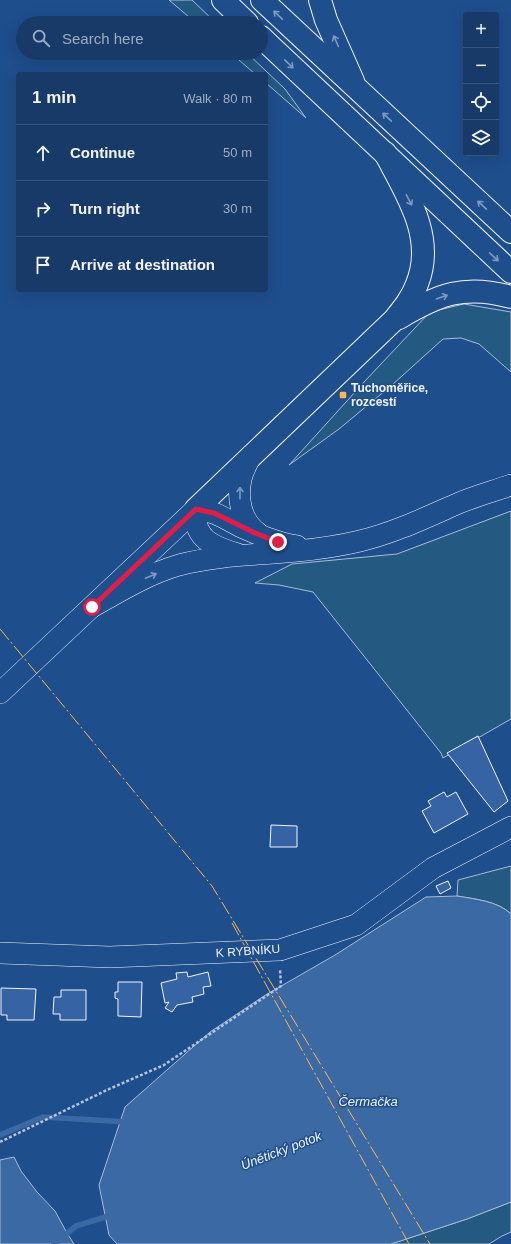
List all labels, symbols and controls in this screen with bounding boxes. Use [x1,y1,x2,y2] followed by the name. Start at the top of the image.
[273,10,283,19] one-way arrow
[463,12,499,156] map controls
[463,12,499,48] button: +
[16,16,268,60] search box
[30,27,52,49] icon: search
[62,30,144,47] text: Search here
[331,35,339,47] one-way arrow
[463,48,499,84] button: −
[284,59,294,68] one-way arrow
[463,84,499,120] button: locate
[32,88,76,107] text: 1 min
[183,91,252,106] text: Walk · 80 m
[382,112,392,122] one-way arrow
[463,120,499,156] button: layers
[32,142,54,164] icon: ahead
[70,144,135,161] text: Continue
[223,145,252,160] text: 50 m
[406,194,414,206] one-way arrow
[32,198,54,220] icon: right
[70,200,140,217] text: Turn right
[223,201,252,216] text: 30 m
[477,201,488,210] one-way arrow
[489,252,499,261] one-way arrow
[32,254,54,276] icon: arrive
[70,256,215,273] text: Arrive at destination
[435,292,447,300] one-way arrow
[351,381,428,409] place label: Tuchoměřice, rozcestí
[338,390,348,400] marker: Tuchoměřice, rozcestí
[236,487,244,500] one-way arrow
[269,533,287,551] route end
[144,571,156,579] one-way arrow
[83,598,101,616] route start
[215,941,281,960] street label: K RYBNÍKU
[338,1094,398,1109] water label: Čermačka
[239,1128,325,1173] water label: Únětický potok

